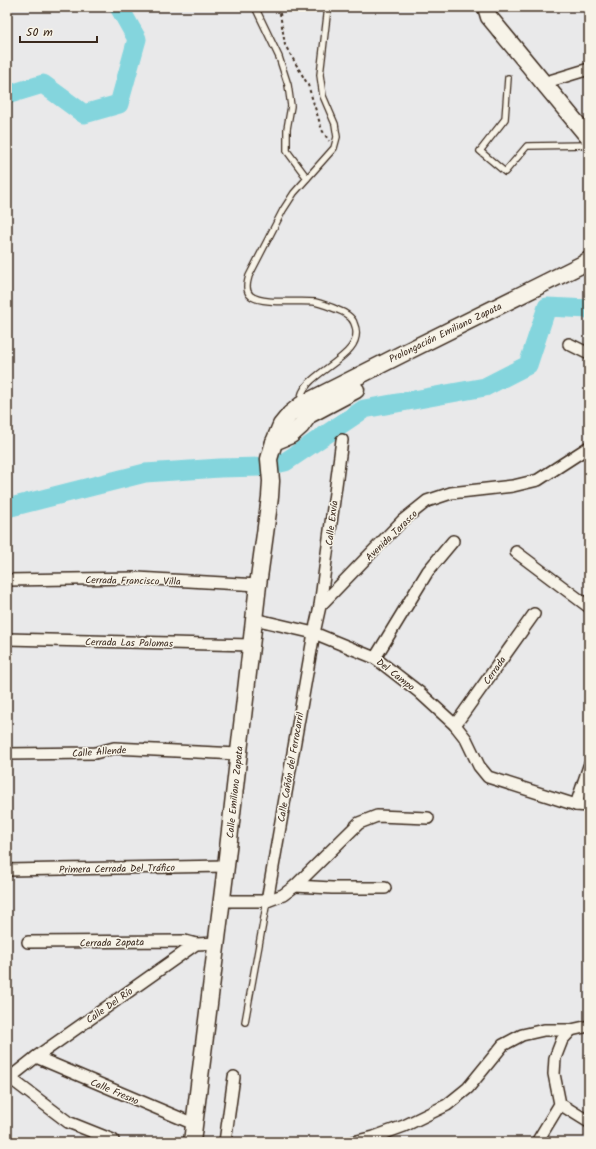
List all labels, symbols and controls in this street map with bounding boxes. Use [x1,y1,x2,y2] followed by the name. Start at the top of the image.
[20,18,97,44] scale bar
[26,23,53,42] text: 50 m
[386,298,505,367] street label: Prolongación Emiliano Zapata
[321,499,343,547] street label: Calle Exvía
[362,506,422,565] street label: Avenida Tarasco
[85,572,181,590] street label: Cerrada Francisco Villa
[85,634,174,652] street label: Cerrada Las Palomas
[479,653,511,688] street label: Cerrada
[373,655,419,695] street label: Del Campo
[273,710,309,823] street label: Calle Cañón del Ferrocarril
[71,742,127,762] street label: Calle Allende
[222,745,248,839] street label: Calle Emiliano Zapata
[59,860,176,878] street label: Primera Cerrada Del Tráfico
[80,934,145,952] street label: Cerrada Zapata
[83,983,137,1028] street label: Calle Del Río
[88,1075,142,1109] street label: Calle Fresno

